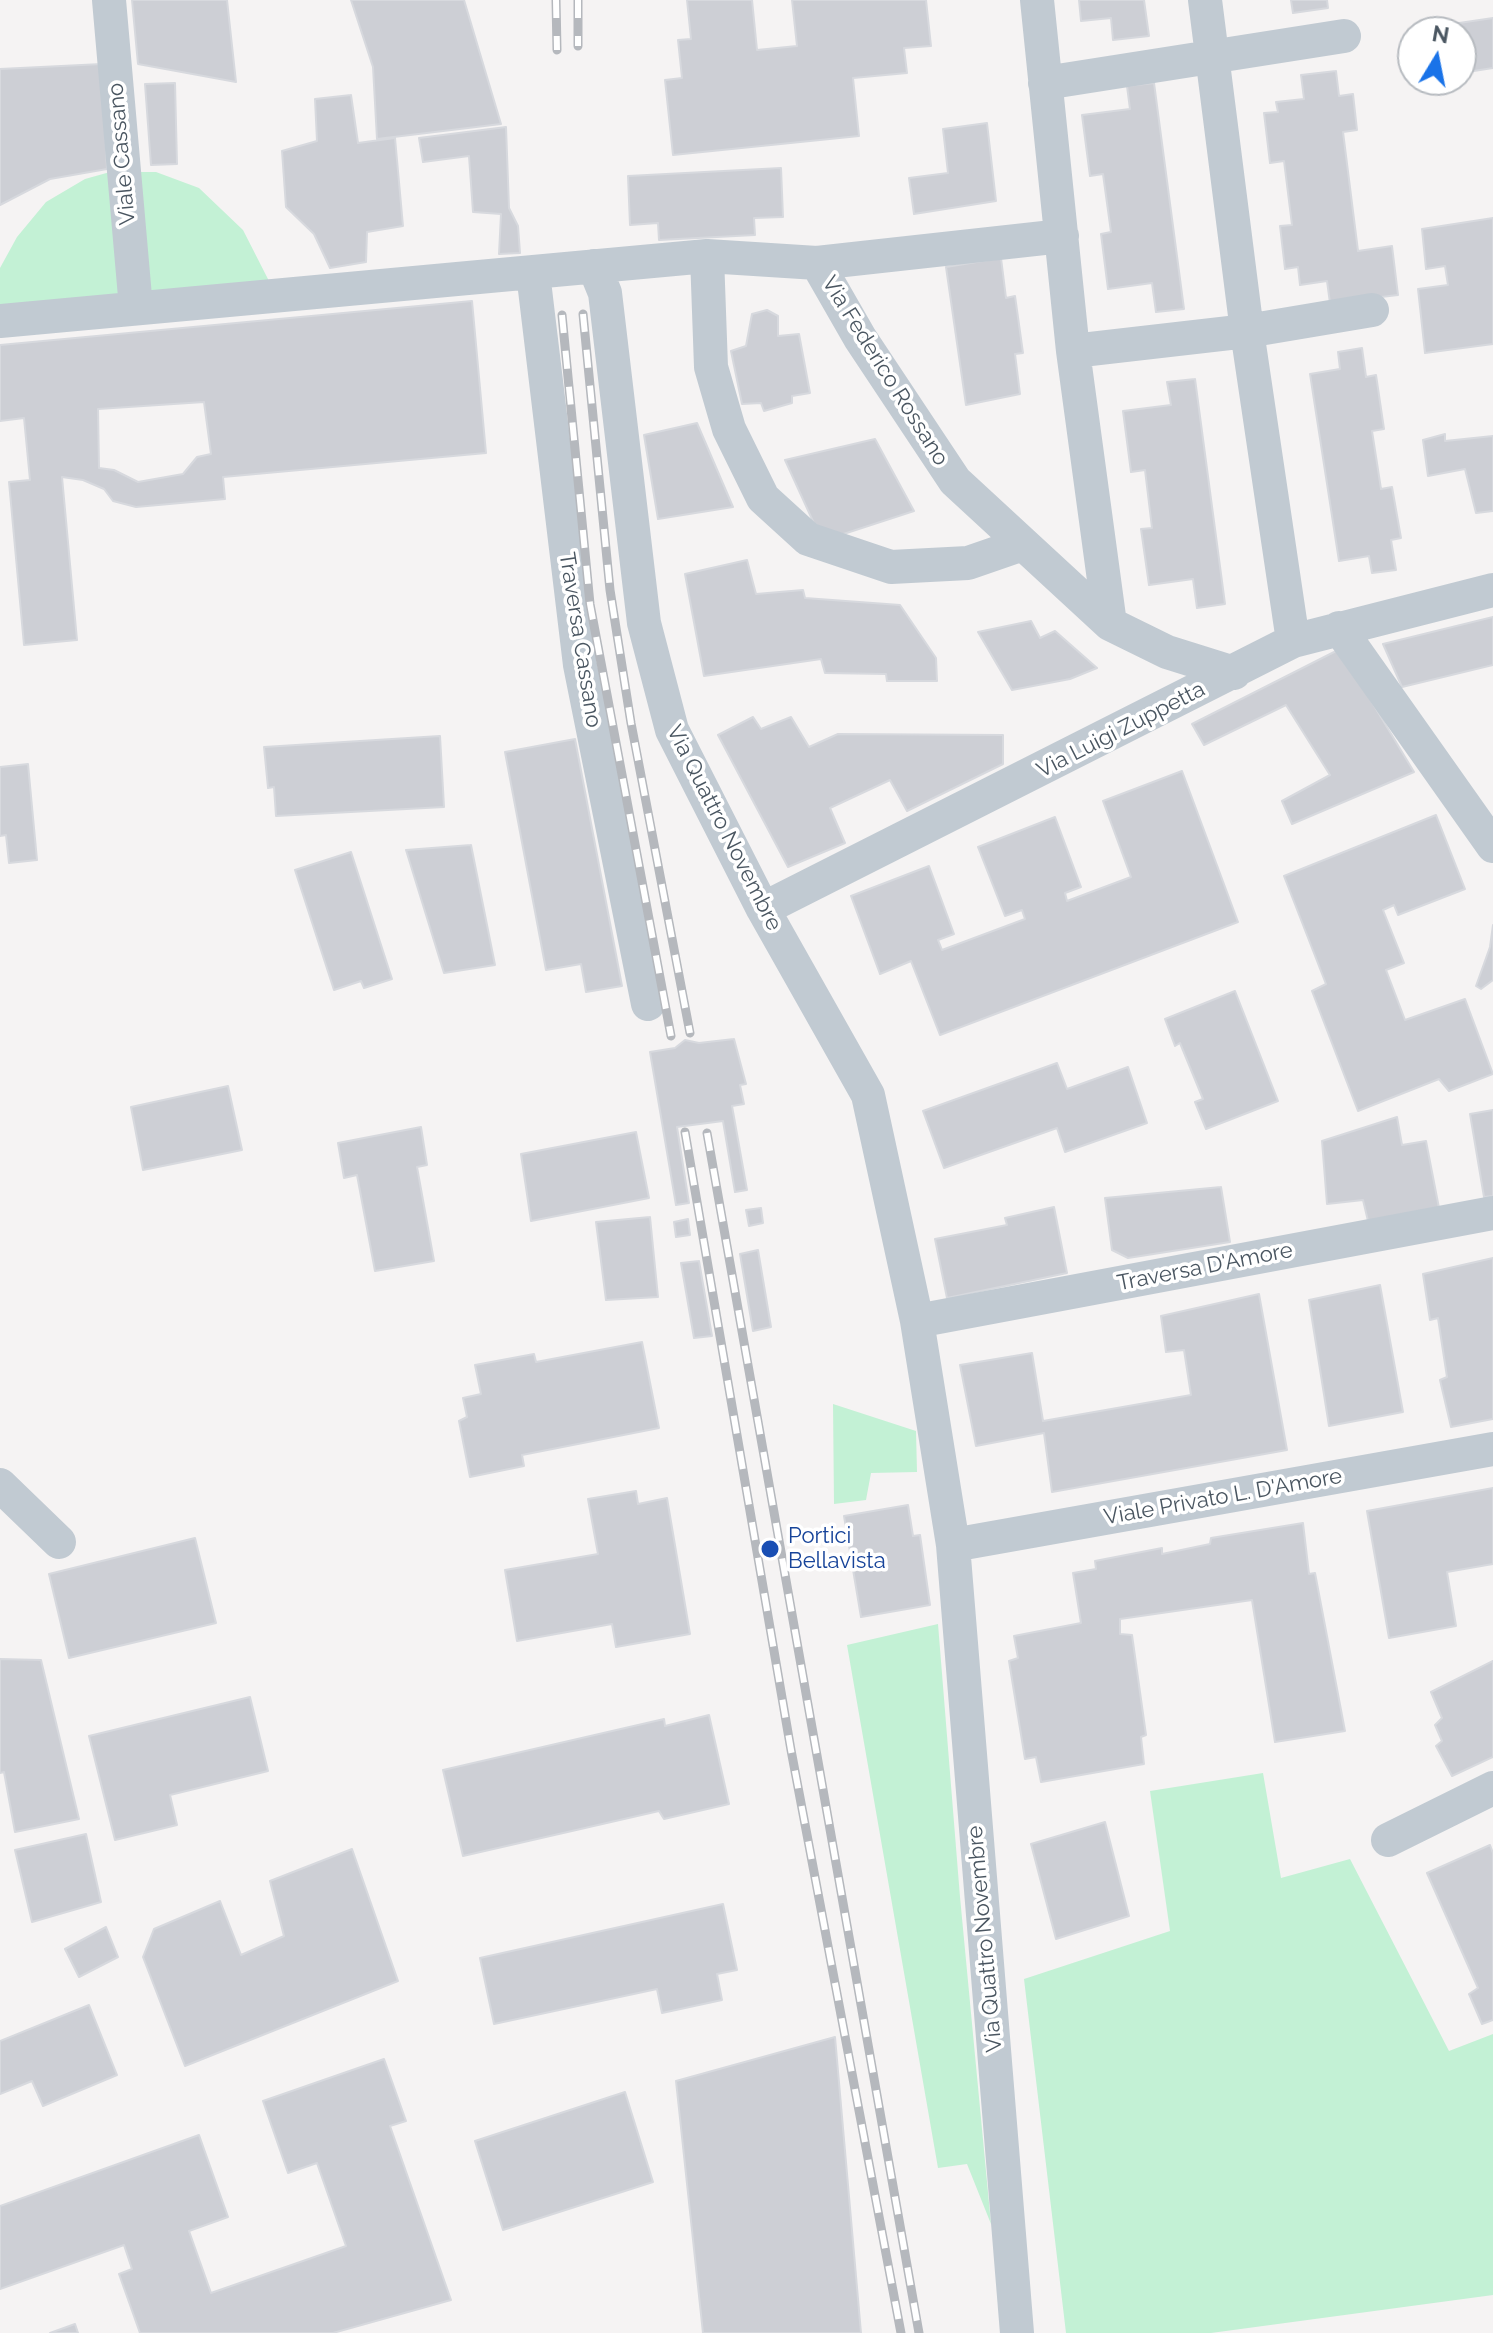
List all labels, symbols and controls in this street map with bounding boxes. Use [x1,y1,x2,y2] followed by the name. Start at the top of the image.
[1397,16,1477,96] north arrow
[1430,20,1451,49] text: N
[103,82,141,226] street label: Viale Cassano
[816,271,954,471] street label: Via Federico Rossano
[553,550,607,730] street label: Traversa Cassano
[1032,676,1210,784] street label: Via Luigi Zuppetta
[661,721,787,935] street label: Via Quattro Novembre
[1115,1237,1295,1297] street label: Traversa D'Amore
[1102,1463,1344,1531] street label: Viale Privato L. D'Amore
[788,1523,886,1574] place label: Portici Bellavista
[759,1538,781,1560] marker: Portici Bellavista
[962,1825,1008,2053] street label: Via Quattro Novembre

